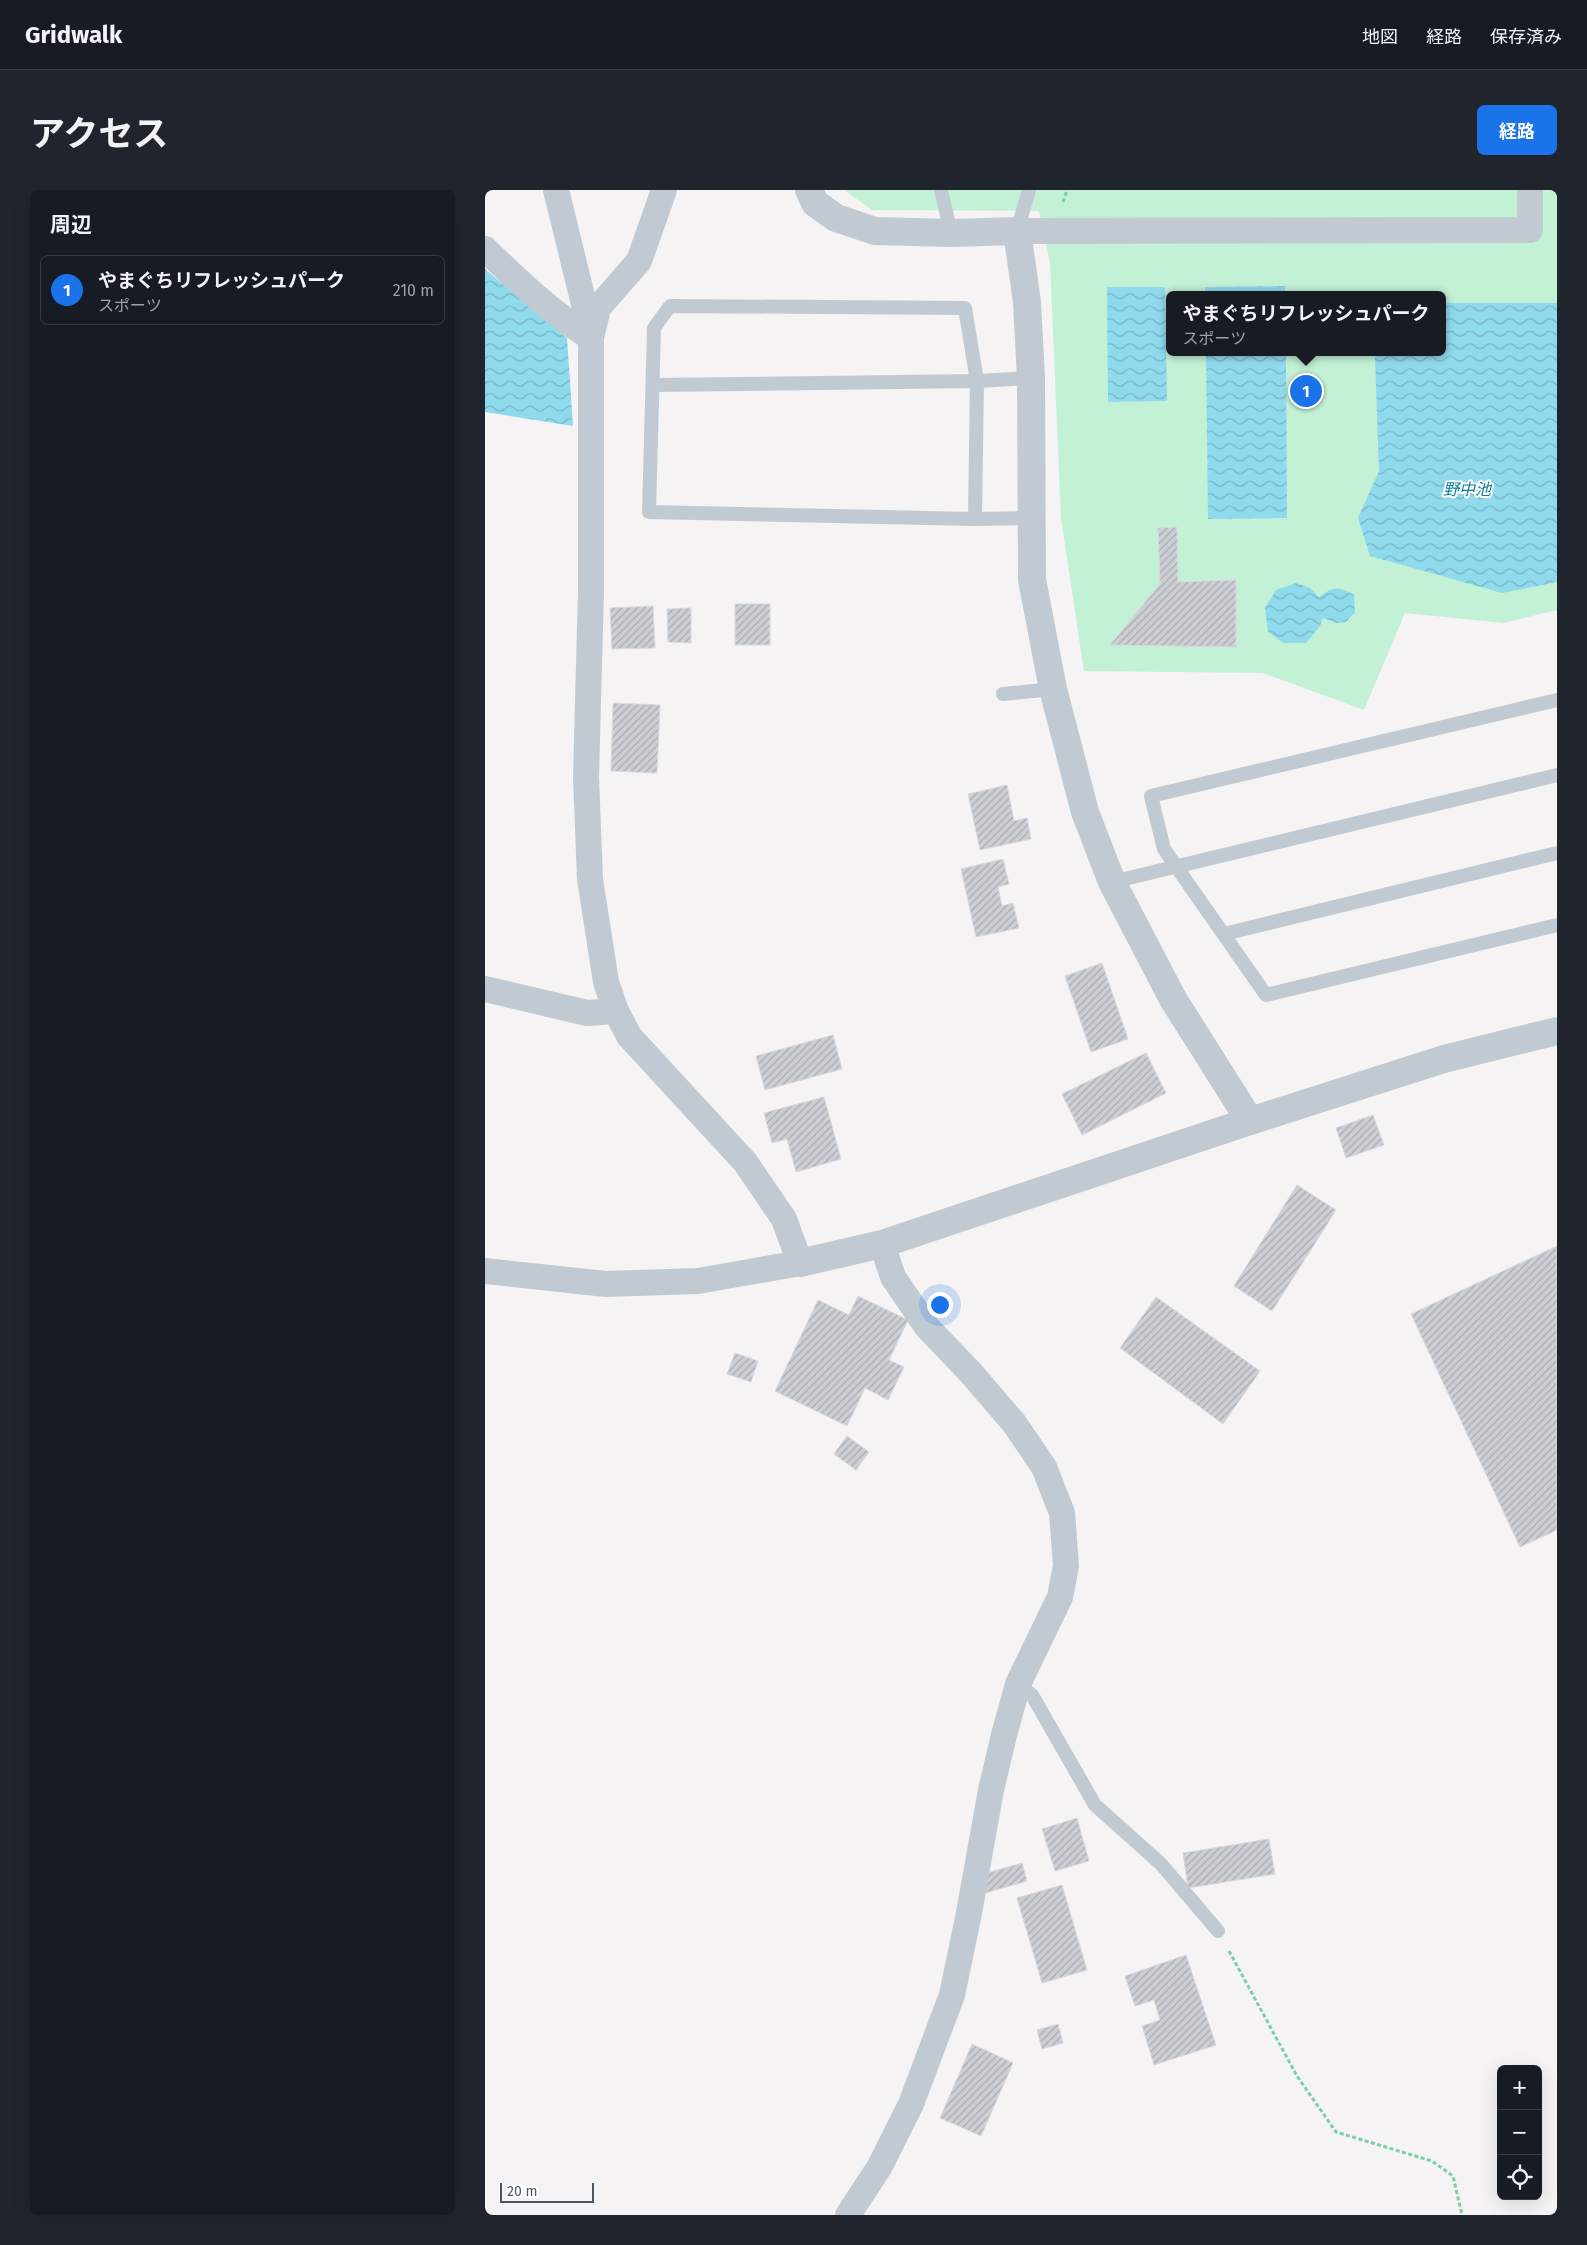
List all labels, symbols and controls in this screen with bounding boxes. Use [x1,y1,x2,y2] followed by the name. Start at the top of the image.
[25,21,122,49] text: Gridwalk
[1362,26,1398,48] text: 地図
[1426,26,1462,48] text: 経路
[1490,26,1562,48] text: 保存済み
[1477,105,1557,155] button: 経路
[30,113,168,155] text: アクセス
[50,212,92,238] text: 周辺
[98,269,345,292] text: やまぐちリフレッシュパーク
[63,281,71,300] text: 1
[393,281,434,300] text: 210 m
[1166,291,1446,356] popup
[98,296,162,315] text: スポーツ
[1182,302,1430,325] text: やまぐちリフレッシュパーク
[1182,329,1246,348] text: スポーツ
[1290,372,1322,410] pin: 1
[1443,480,1493,499] water label: 野中池
[927,1292,953,1318] your location
[1497,2065,1542,2200] map controls
[1497,2065,1542,2110] button: +
[1497,2110,1542,2155] button: −
[1497,2155,1542,2200] button: locate
[500,2180,594,2203] scale bar
[507,2183,537,2200] text: 20 m

